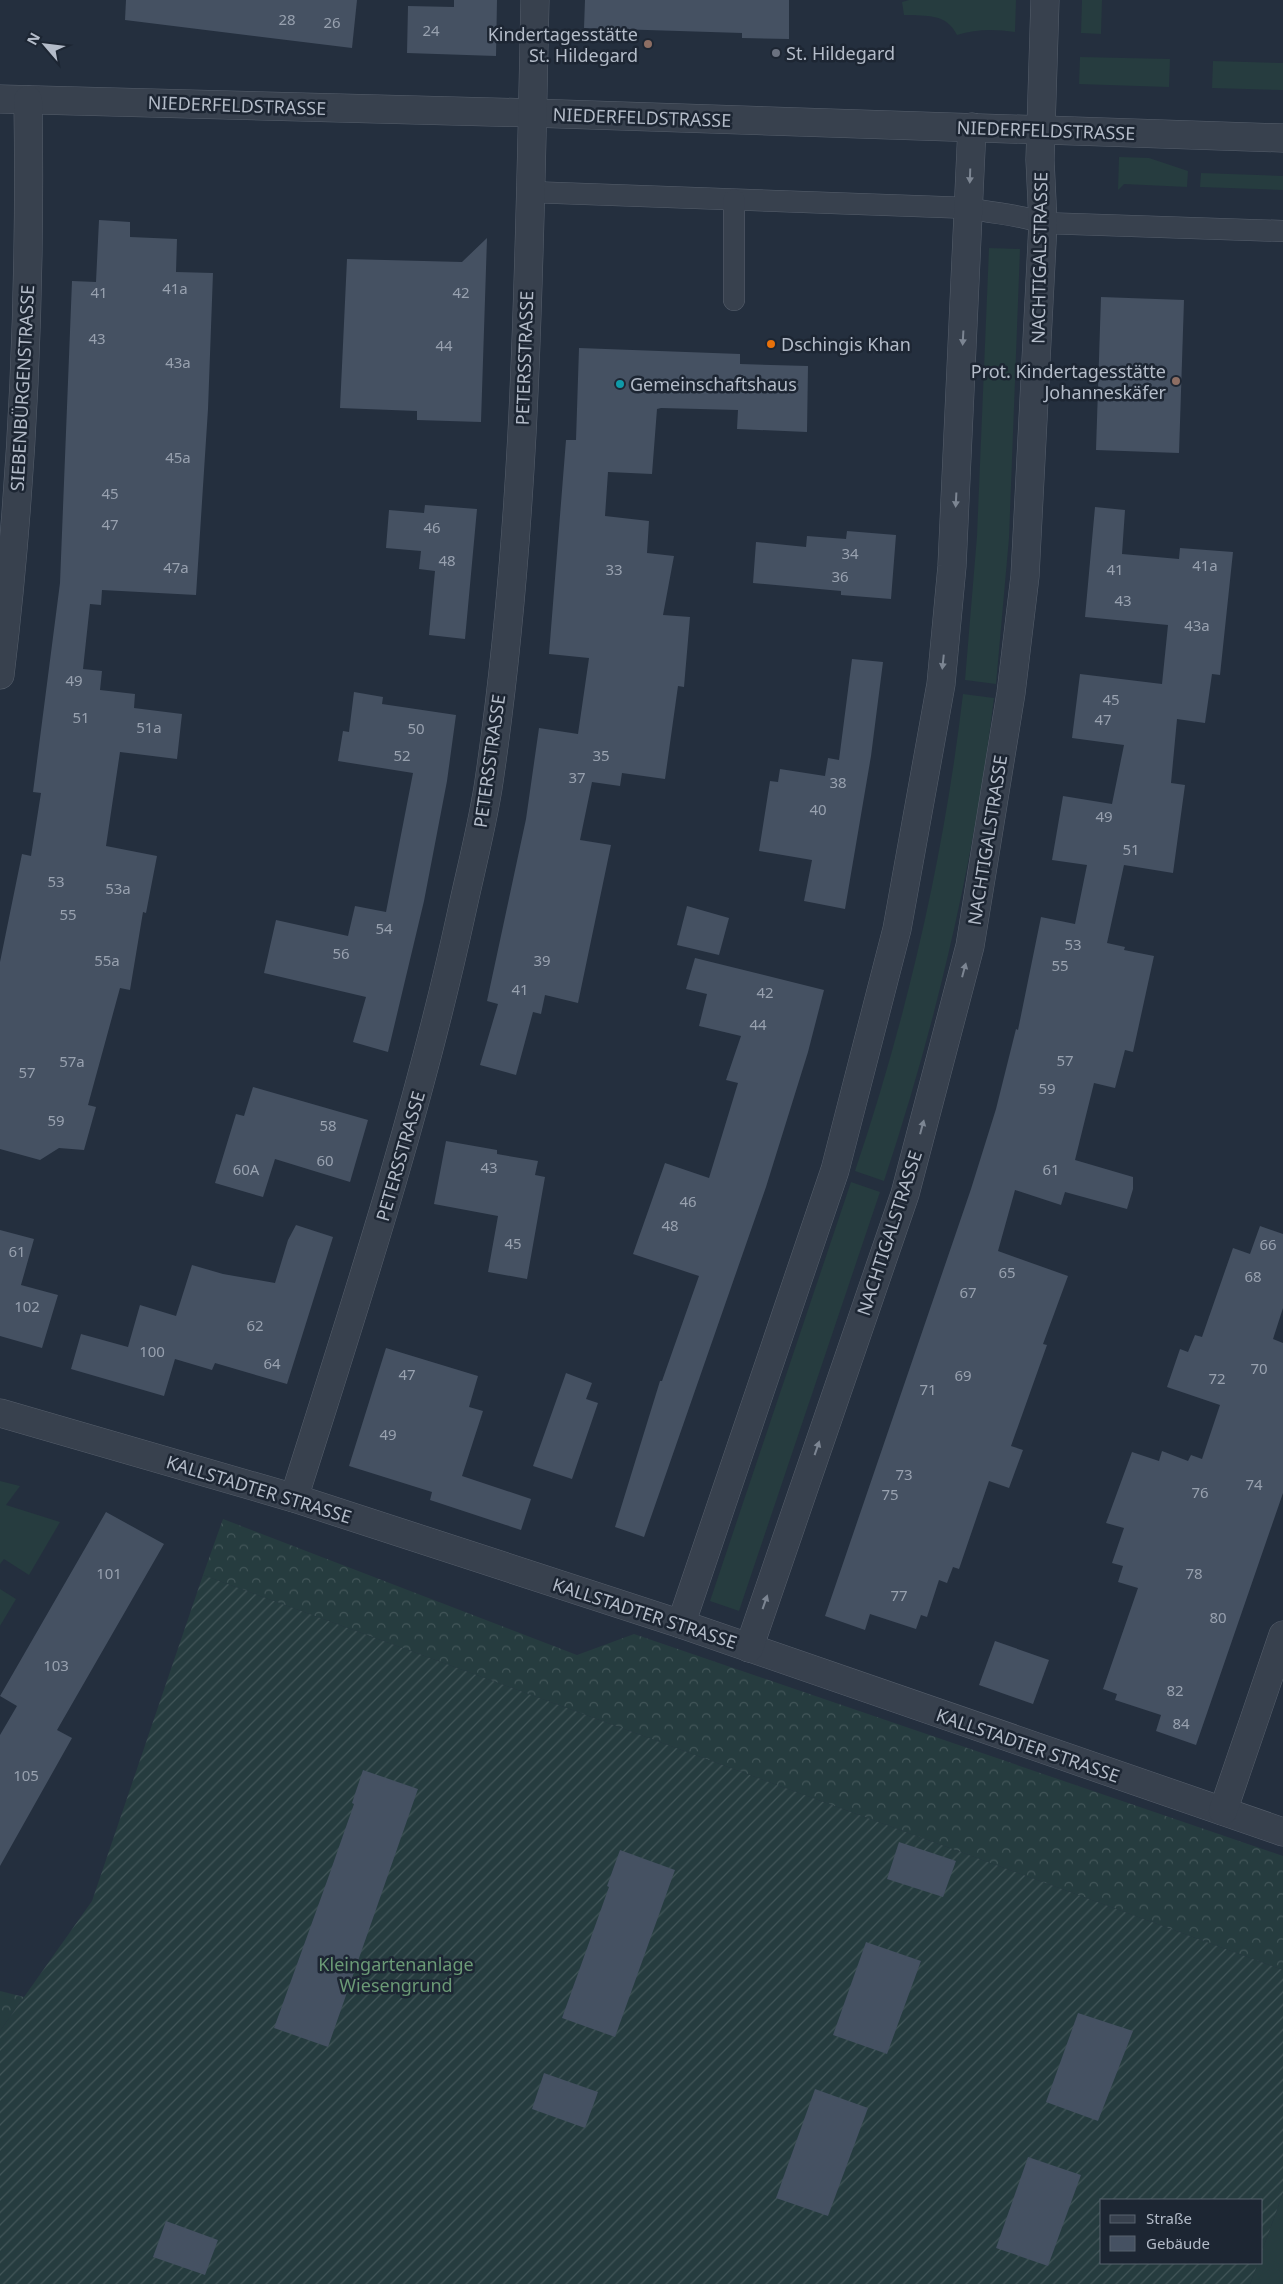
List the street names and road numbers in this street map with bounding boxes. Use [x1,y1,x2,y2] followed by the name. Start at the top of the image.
[147,90,327,120] street label: NIEDERFELDSTRASSE
[552,102,732,132] street label: NIEDERFELDSTRASSE
[956,115,1136,145] street label: NIEDERFELDSTRASSE
[1026,172,1052,344] street label: NACHTIGALSTRASSE
[5,284,39,492] street label: SIEBENBÜRGENSTRASSE
[510,290,538,426] street label: PETERSSTRASSE
[468,693,510,829] street label: PETERSSTRASSE
[962,753,1012,927] street label: NACHTIGALSTRASSE
[370,1088,430,1224] street label: PETERSSTRASSE
[851,1147,927,1319] street label: NACHTIGALSTRASSE
[163,1449,355,1529] street label: KALLSTADTER STRASSE
[550,1572,740,1654] street label: KALLSTADTER STRASSE
[933,1702,1123,1788] street label: KALLSTADTER STRASSE

